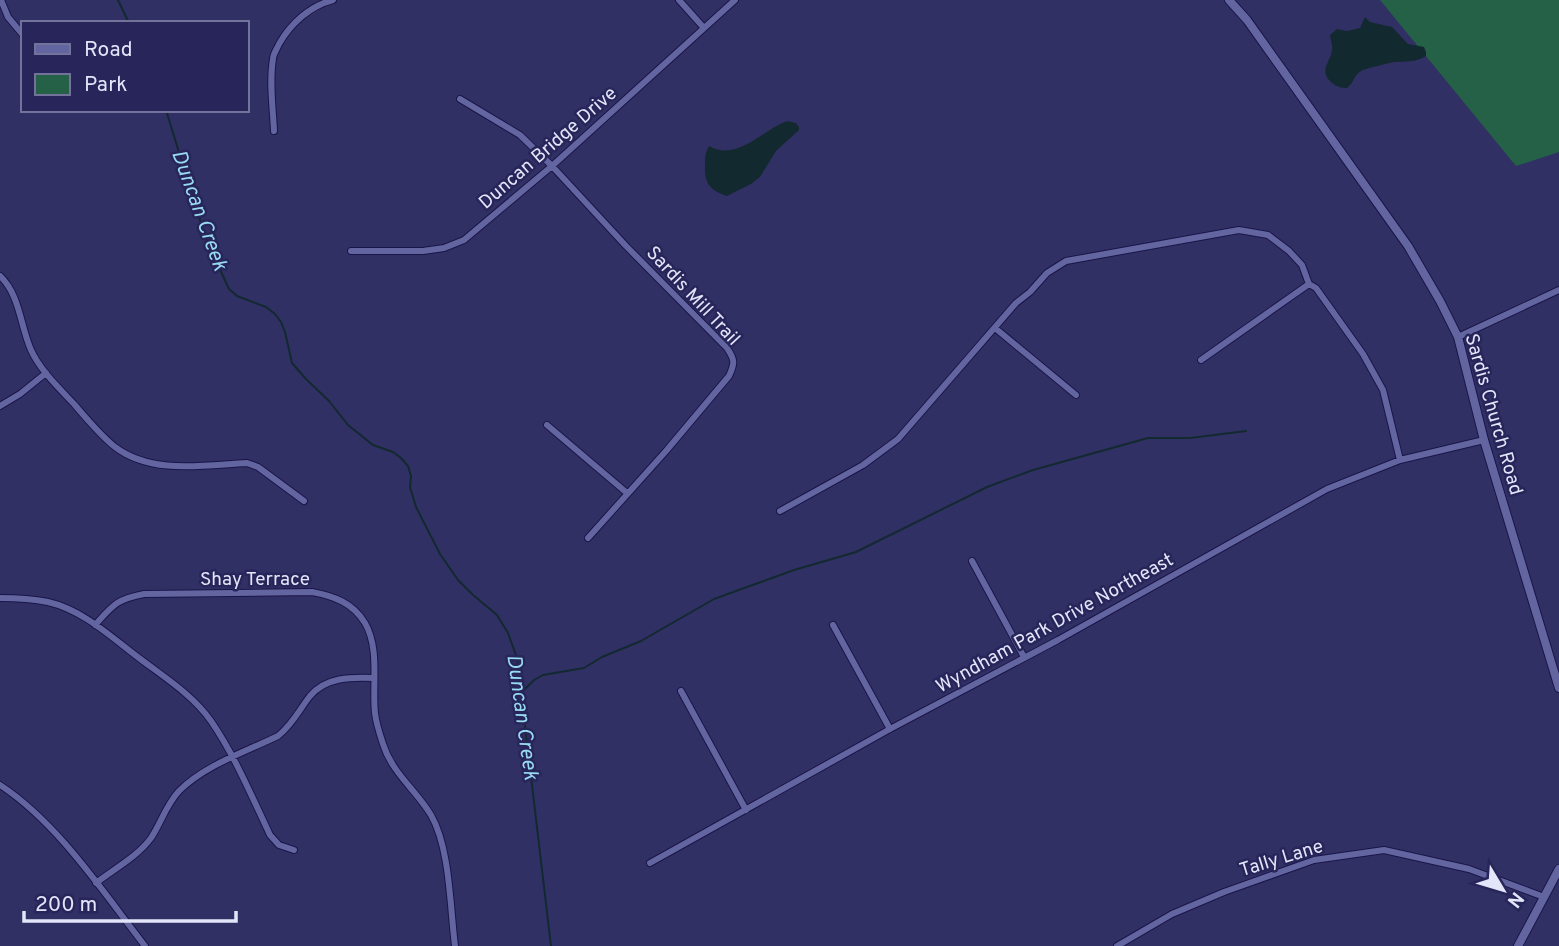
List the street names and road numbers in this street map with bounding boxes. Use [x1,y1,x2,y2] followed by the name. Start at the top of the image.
[474,82,622,215] street label: Duncan Bridge Drive
[640,242,745,351] street label: Sardis Mill Trail
[1459,331,1528,498] street label: Sardis Church Road
[932,548,1178,699] street label: Wyndham Park Drive Northeast
[200,568,310,592] street label: Shay Terrace
[1237,835,1326,883] street label: Tally Lane

